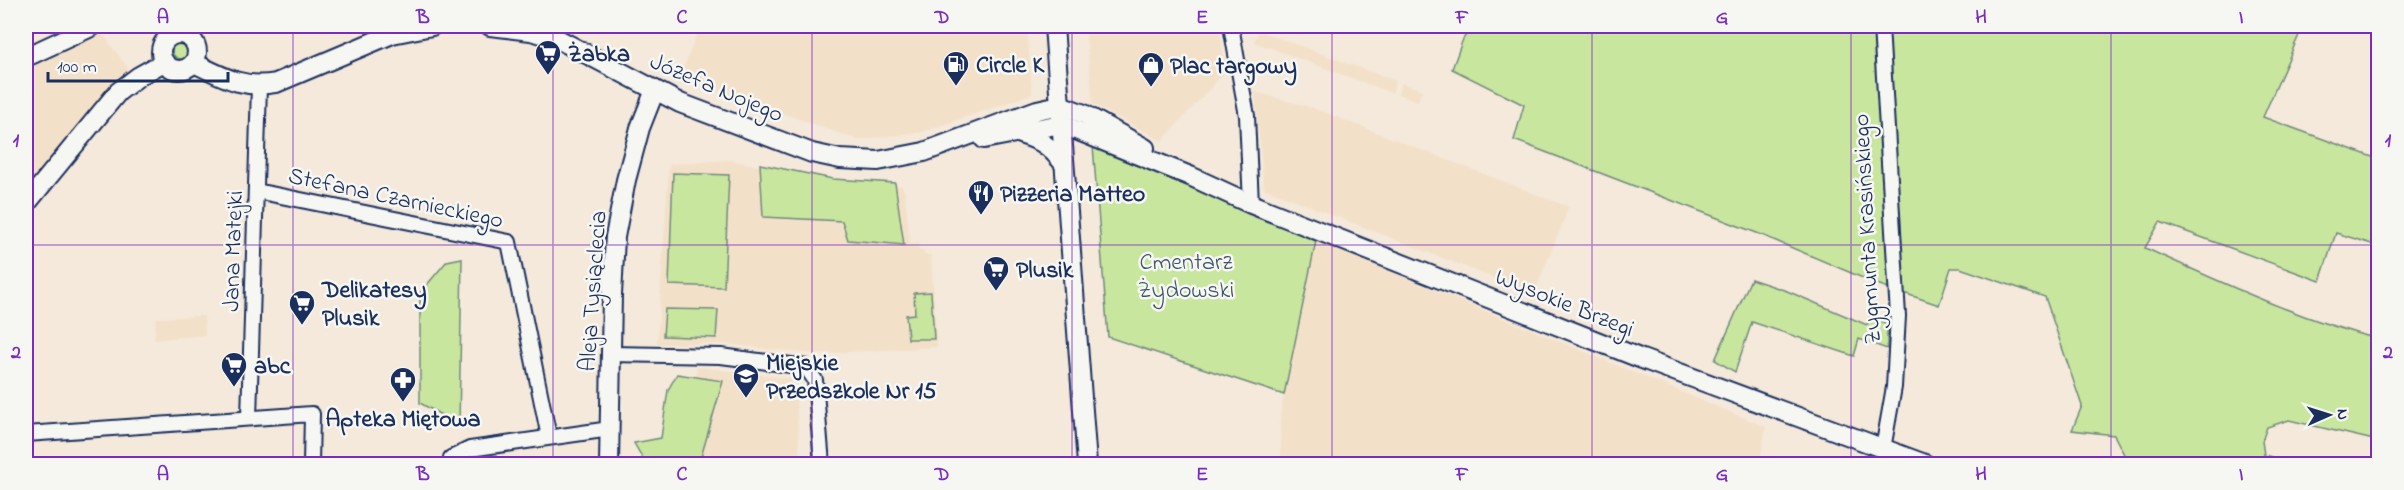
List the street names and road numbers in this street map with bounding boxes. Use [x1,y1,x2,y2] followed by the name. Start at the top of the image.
[644,45,788,133] street label: Józefa Nojego
[1845,113,1893,345] street label: Zygmunta Krasińskiego
[285,160,506,239] street label: Stefana Czarnieckiego
[215,190,254,312] street label: Jana Matejki
[571,209,619,373] street label: Aleja Tysiąclecia
[1489,261,1639,349] street label: Wysokie Brzegi

